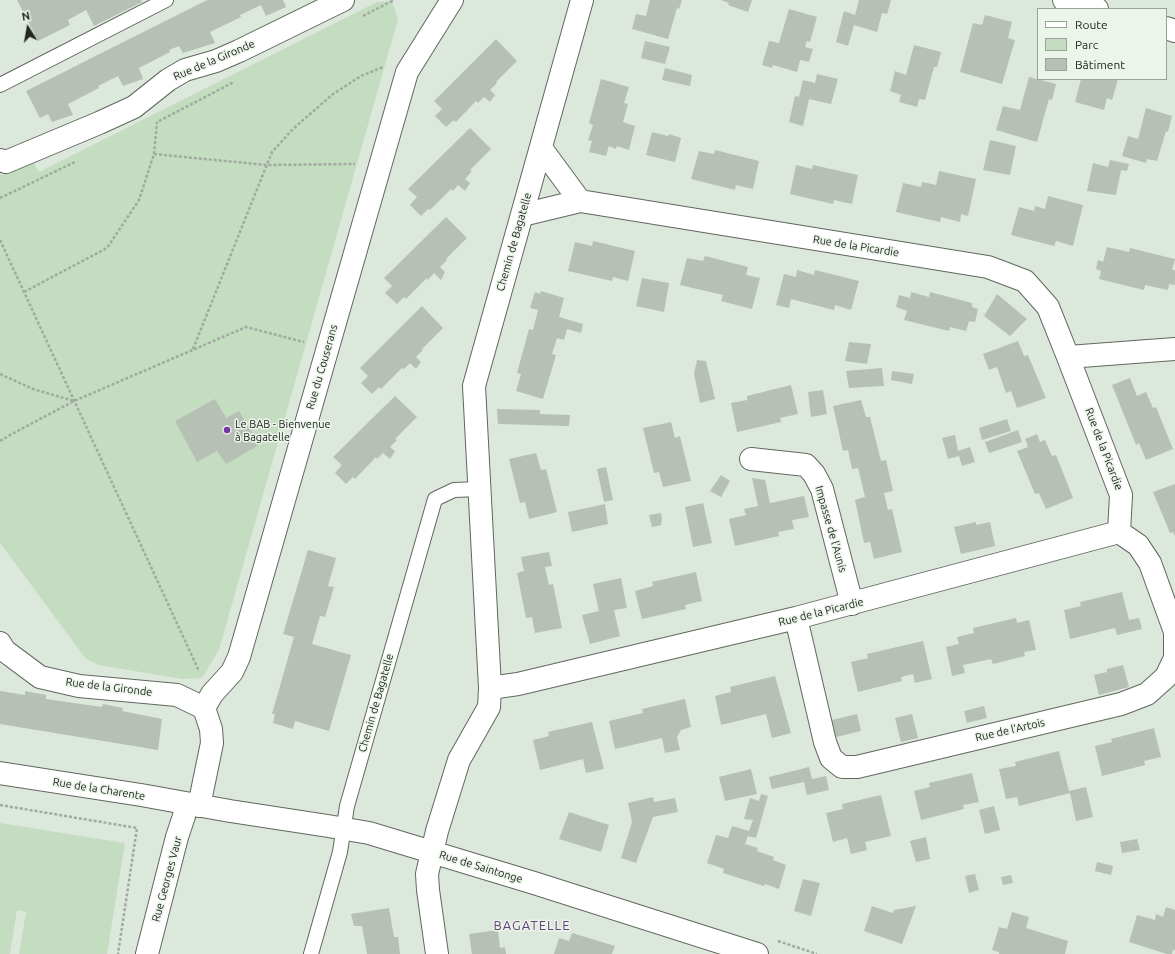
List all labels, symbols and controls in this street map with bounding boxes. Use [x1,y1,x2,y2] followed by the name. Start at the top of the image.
[8,8,48,48] north arrow
[1037,8,1167,80] legend
[21,10,31,23] text: N
[1075,18,1108,31] text: Route
[171,37,257,83] street label: Rue de la Gironde
[1075,38,1098,51] text: Parc
[1075,58,1125,71] text: Bâtiment
[494,191,534,293] street label: Chemin de Bagatelle
[812,233,900,259] street label: Rue de la Picardie
[304,323,340,411] street label: Rue du Couserans
[1082,406,1126,492] street label: Rue de la Picardie
[235,417,331,443] place label: Le BAB - Bienvenue à Bagatelle
[222,425,232,435] marker: Le BAB - Bienvenue à Bagatelle
[812,484,850,574] street label: Impasse de l'Aunis
[777,595,865,629] street label: Rue de la Picardie
[356,652,396,754] street label: Chemin de Bagatelle
[65,675,153,699] street label: Rue de la Gironde
[974,716,1046,744] street label: Rue de l'Artois
[52,775,146,803] street label: Rue de la Charente
[149,835,185,923] street label: Rue Georges Vaur
[438,848,524,886] street label: Rue de Saintonge
[494,918,570,934] district label: BAGATELLE

